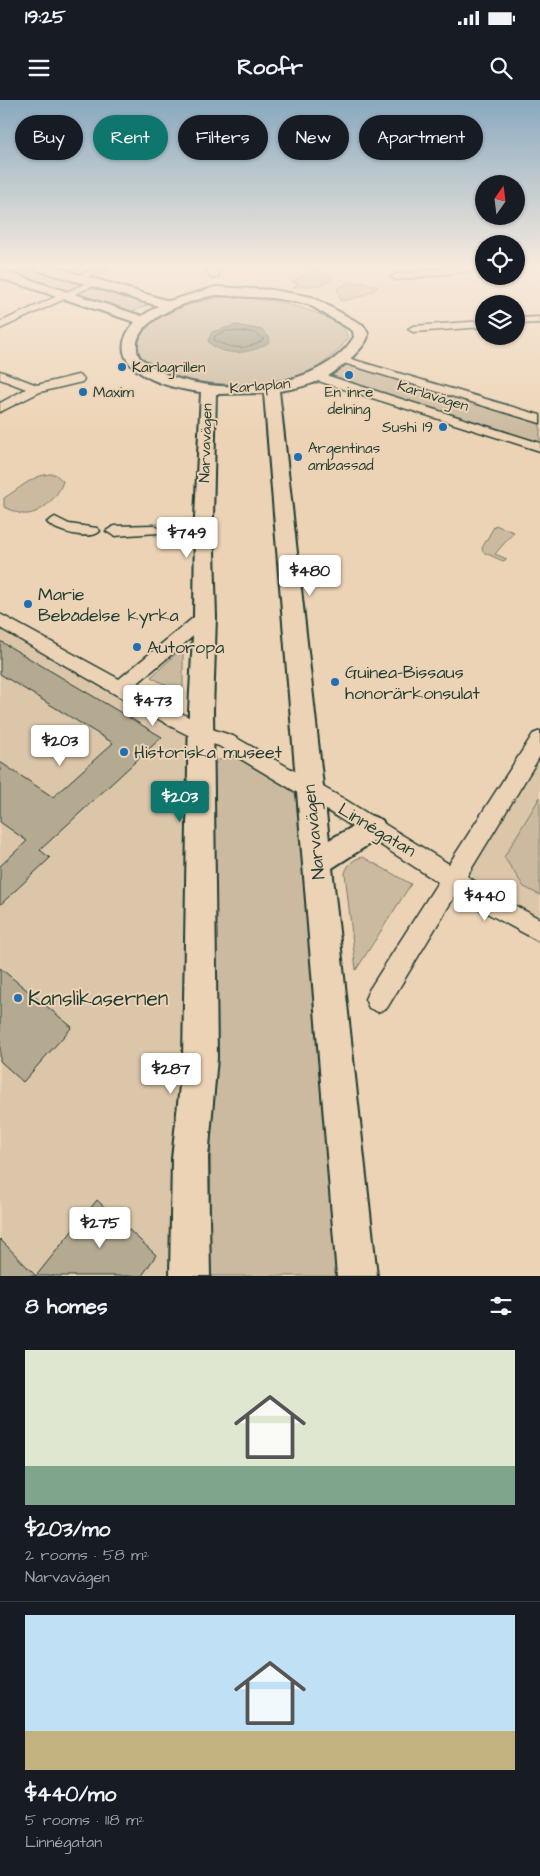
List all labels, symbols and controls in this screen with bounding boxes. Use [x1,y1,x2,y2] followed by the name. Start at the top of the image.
[25,4,66,31] text: 19:25
[237,52,303,83] text: Roofr
[25,54,53,82] icon: menu
[487,54,515,82] icon: search
[15,115,83,160] chip: Buy
[93,115,168,160] chip: Rent
[178,115,268,160] chip: Filters
[278,115,349,160] chip: New
[359,115,483,160] chip: Apartment
[475,175,525,225] north arrow
[475,175,525,345] map controls
[475,235,525,285] button: locate
[475,295,525,345] button: layers
[132,357,206,379] place label: Karlagrillen
[116,361,128,373] marker: Karlagrillen
[343,369,355,381] marker: En inre delning
[229,373,292,399] street label: Karlaplan
[394,375,472,418] street label: Karlavägen
[93,382,134,403] place label: Maxim
[325,382,373,421] place label: En inre delning
[77,386,89,398] marker: Maxim
[194,402,219,483] street label: Narvavägen
[382,417,433,438] place label: Sushi 19
[437,421,449,433] marker: Sushi 19
[308,438,381,476] place label: Argentinas ambassad
[292,451,304,463] marker: Argentinas ambassad
[157,516,217,559] pin: $749
[168,522,206,544] text: $749
[280,554,340,597] pin: $480
[290,560,330,582] text: $480
[38,582,179,629] place label: Marie Bebådelse kyrka
[22,598,34,610] marker: Marie Bebådelse kyrka
[147,635,224,660] place label: Autoropa
[131,641,143,653] marker: Autoropa
[345,660,481,706] place label: Guinea-Bissaus honorärkonsulat
[329,676,341,688] marker: Guinea-Bissaus honorärkonsulat
[123,684,183,727] pin: $473
[134,690,172,712] text: $473
[30,724,90,767] pin: $203
[42,730,78,752] text: $203
[134,740,283,765] place label: Historiska museet
[118,746,130,758] marker: Historiska museet
[150,780,210,823] pin: $203
[297,783,332,881] street label: Narvavägen
[162,786,198,808] text: $203
[333,797,421,864] street label: Linnégatan
[455,880,515,922] pin: $440
[465,885,505,907] text: $440
[28,984,168,1013] place label: Kanslikasernen
[12,992,24,1004] marker: Kanslikasernen
[141,1052,201,1095] pin: $287
[152,1058,190,1080] text: $287
[70,1206,130,1249] pin: $275
[80,1212,120,1234] text: $275
[25,1292,107,1321] text: 8 homes
[487,1292,515,1320] icon: filters
[225,1382,315,1472] icon: home
[25,1515,110,1544] text: $203/mo
[25,1544,150,1566] text: 2 rooms · 58 m²
[25,1566,110,1588] text: Narvavägen
[225,1648,315,1738] icon: home
[25,1780,116,1809] text: $440/mo
[25,1809,144,1831] text: 5 rooms · 118 m²
[25,1831,102,1853] text: Linnégatan

